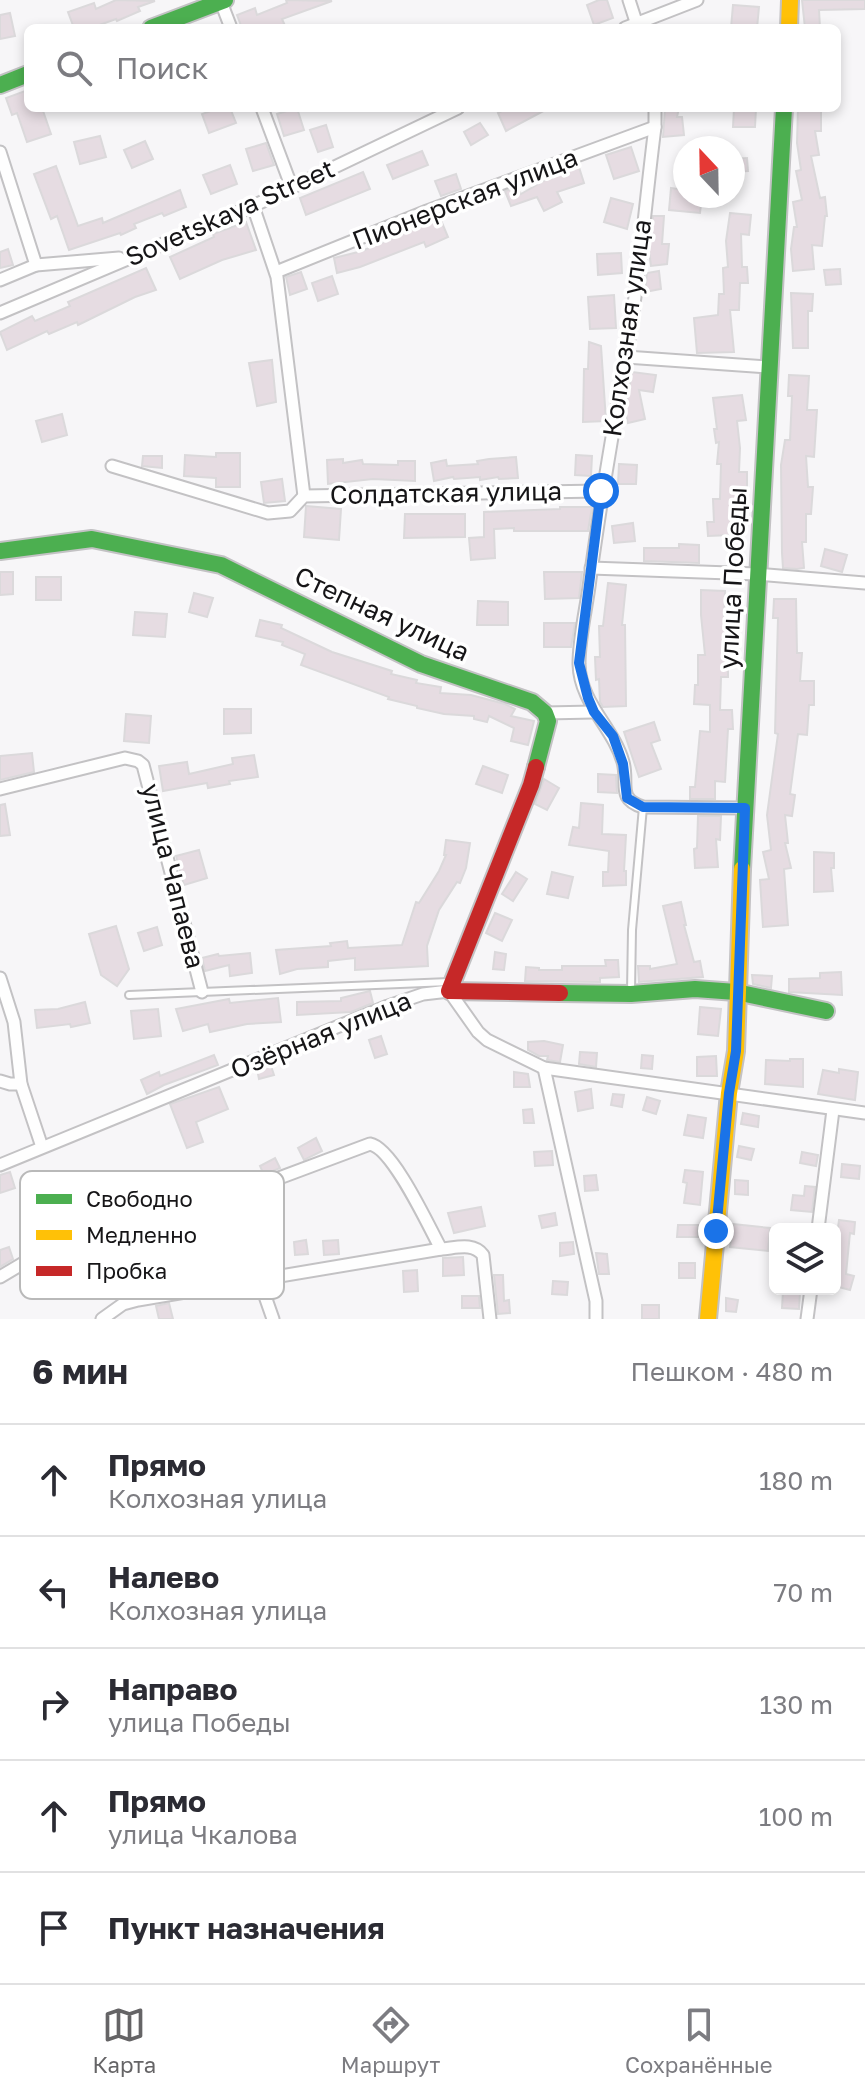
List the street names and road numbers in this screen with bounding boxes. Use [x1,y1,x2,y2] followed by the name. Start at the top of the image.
[348,141,582,256] street label: Пионерская улица
[120,153,339,273] street label: Sovetskaya Street
[596,217,657,439] street label: Колхозная улица
[330,475,562,510] street label: Солдатская улица
[712,486,753,670] street label: улица Победы
[290,560,474,668] street label: Степная улица
[136,780,211,972] street label: улица Чапаева
[226,984,416,1085] street label: Озёрная улица

